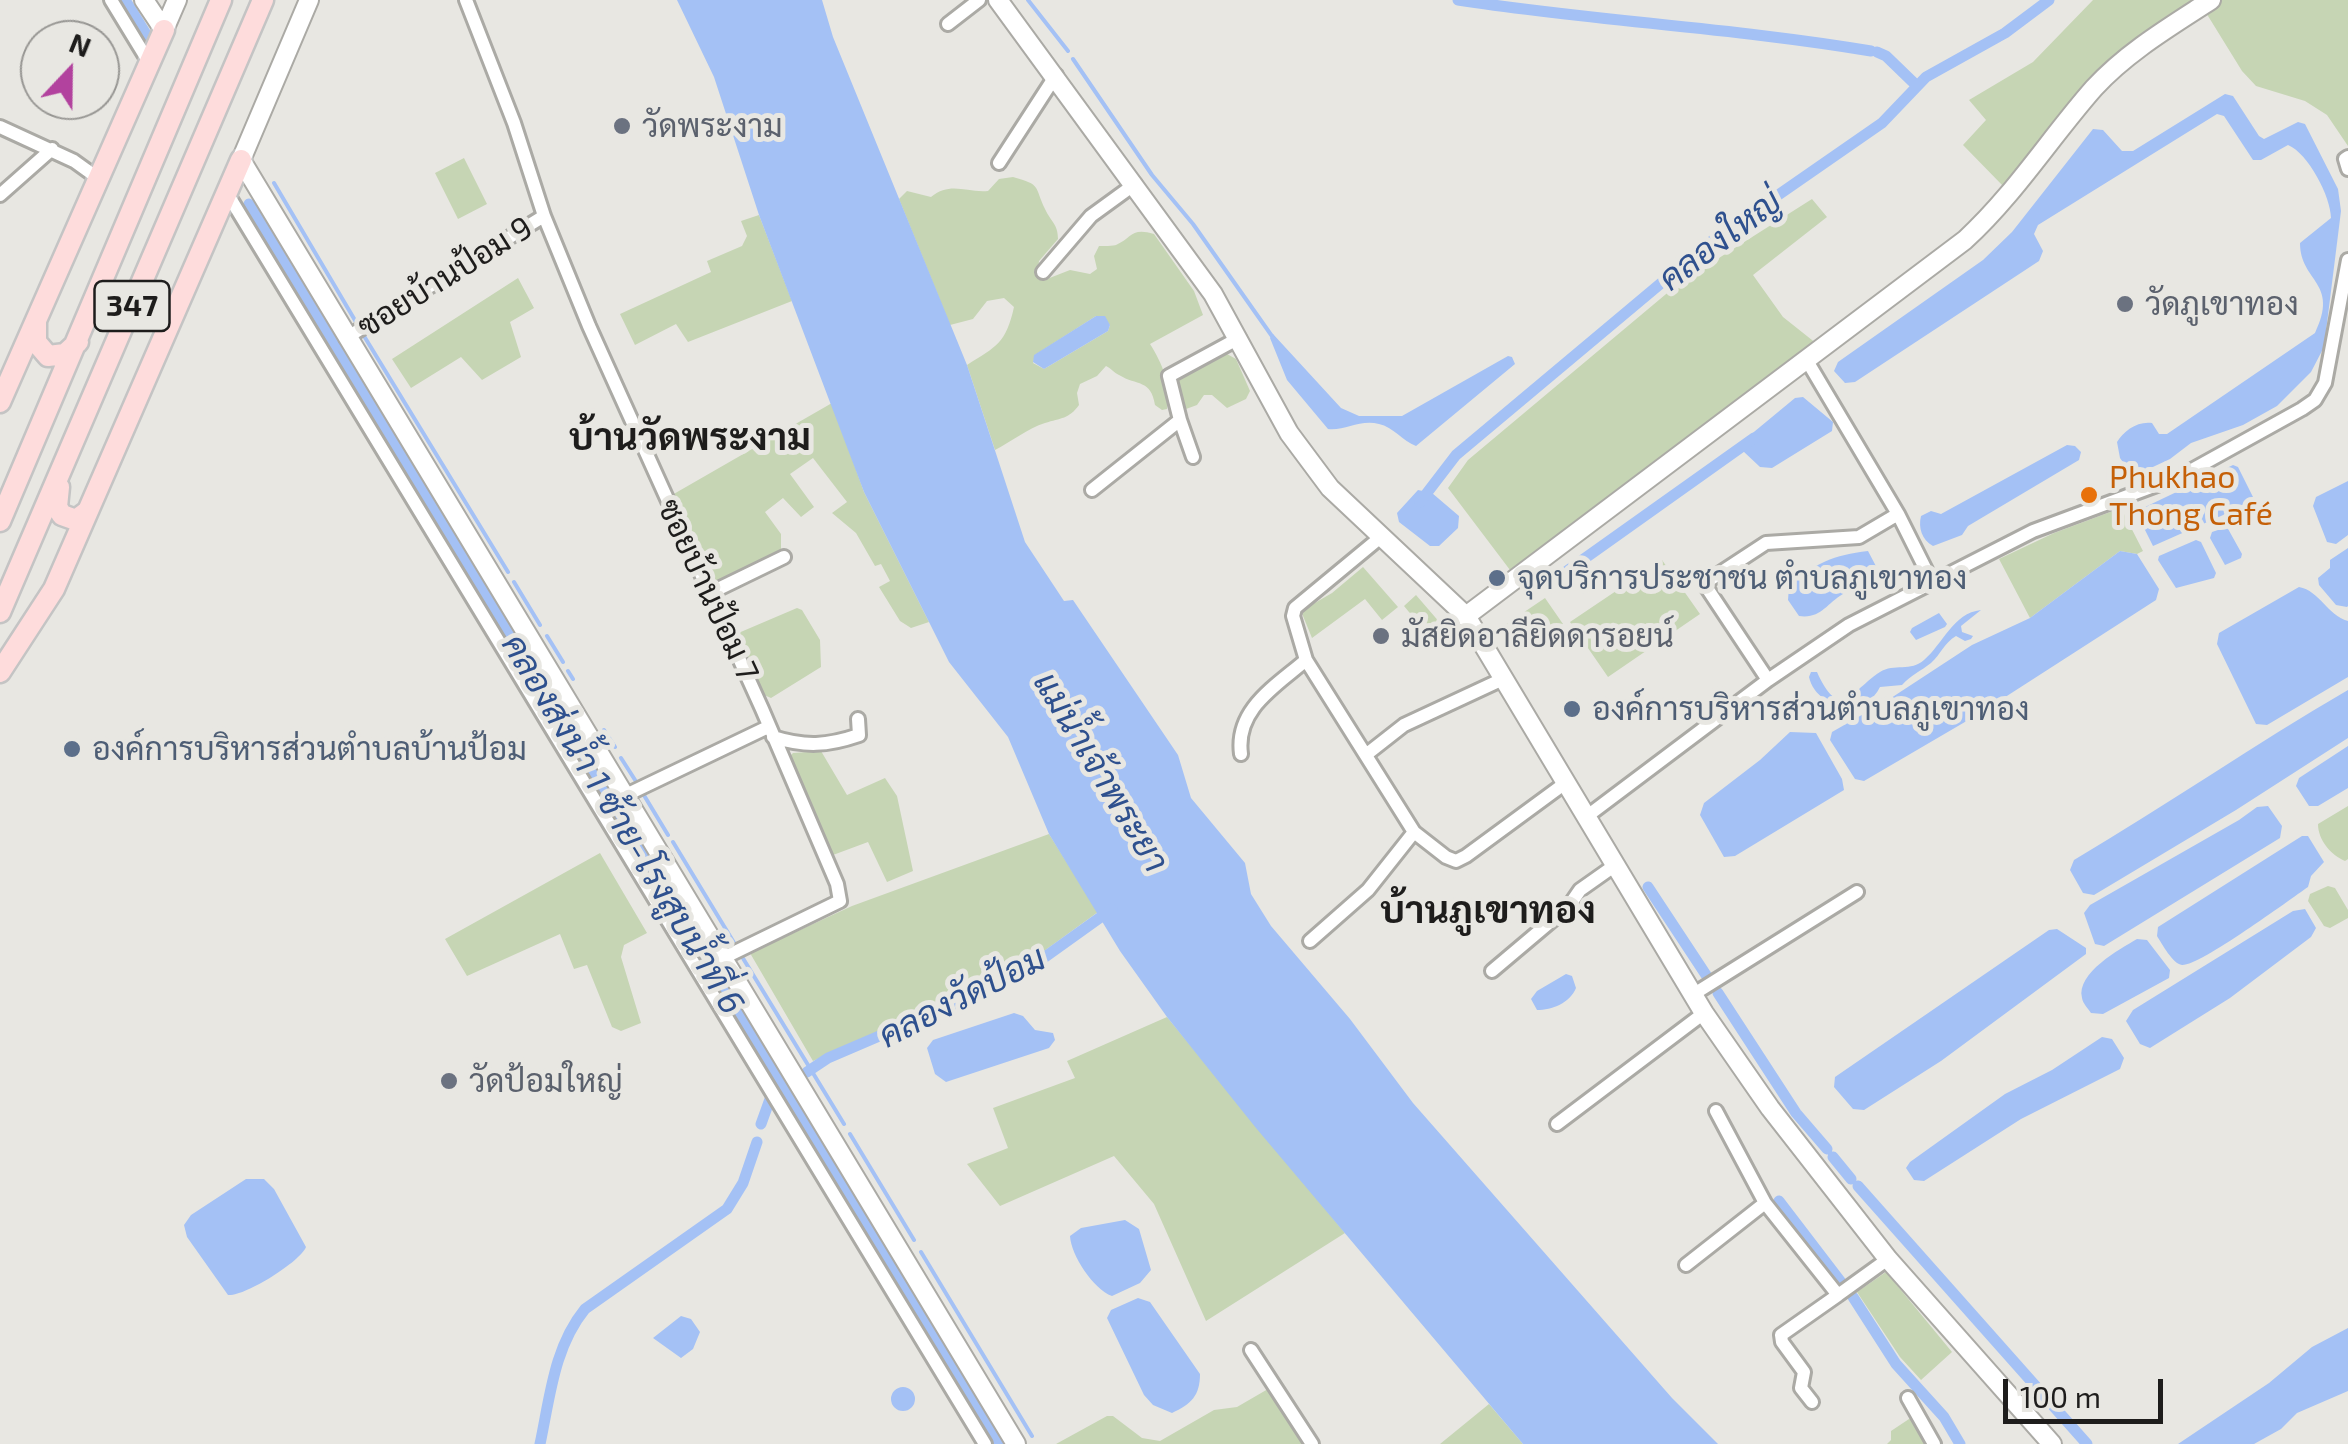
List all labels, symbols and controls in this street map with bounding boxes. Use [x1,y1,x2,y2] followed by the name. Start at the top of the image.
[20,20,120,120] north arrow
[65,24,96,64] text: N
[642,107,783,145] place label: วัดพระงาม
[611,115,633,137] marker: วัดพระงาม
[1650,180,1790,300] water label: คลองใหญ่
[351,208,539,346] street label: ซอยบ้านป้อม 9
[94,281,170,331] road number: 347
[2145,285,2299,323] place label: วัดภูเขาทอง
[2114,293,2136,315] marker: วัดภูเขาทอง
[569,414,811,460] district label: บ้านวัดพระงาม
[2109,458,2273,533] place label: Phukhao Thong Café
[2078,484,2100,506] marker: Phukhao Thong Café
[649,493,767,687] street label: ซอยบ้านป้อม 7
[1517,559,1967,597] place label: จุดบริการประชาชน ตำบลภูเขาทอง
[1486,567,1508,589] marker: จุดบริการประชาชน ตำบลภูเขาทอง
[1401,617,1674,655] place label: มัสยิดอาลียิดดารอยน์
[1370,625,1392,647] marker: มัสยิดอาลียิดดารอยน์
[493,626,753,1022] water label: คลองส่งน้ำ 1 ซ้าย-โรงสูบน้ำที่ 6
[1025,664,1177,880] water label: แม่น้ำเจ้าพระยา
[1592,690,2030,728] place label: องค์การบริหารส่วนตำบลภูเขาทอง
[1561,698,1583,720] marker: องค์การบริหารส่วนตำบลภูเขาทอง
[92,730,527,768] place label: องค์การบริหารส่วนตำบลบ้านป้อม
[61,738,83,760] marker: องค์การบริหารส่วนตำบลบ้านป้อม
[1380,887,1596,933] district label: บ้านภูเขาทอง
[872,937,1052,1057] water label: คลองวัดป้อม
[469,1062,623,1100] place label: วัดป้อมใหญ่
[438,1070,460,1092] marker: วัดป้อมใหญ่
[2008,1359,2168,1421] scale bar
[2020,1378,2101,1414] text: 100 m

